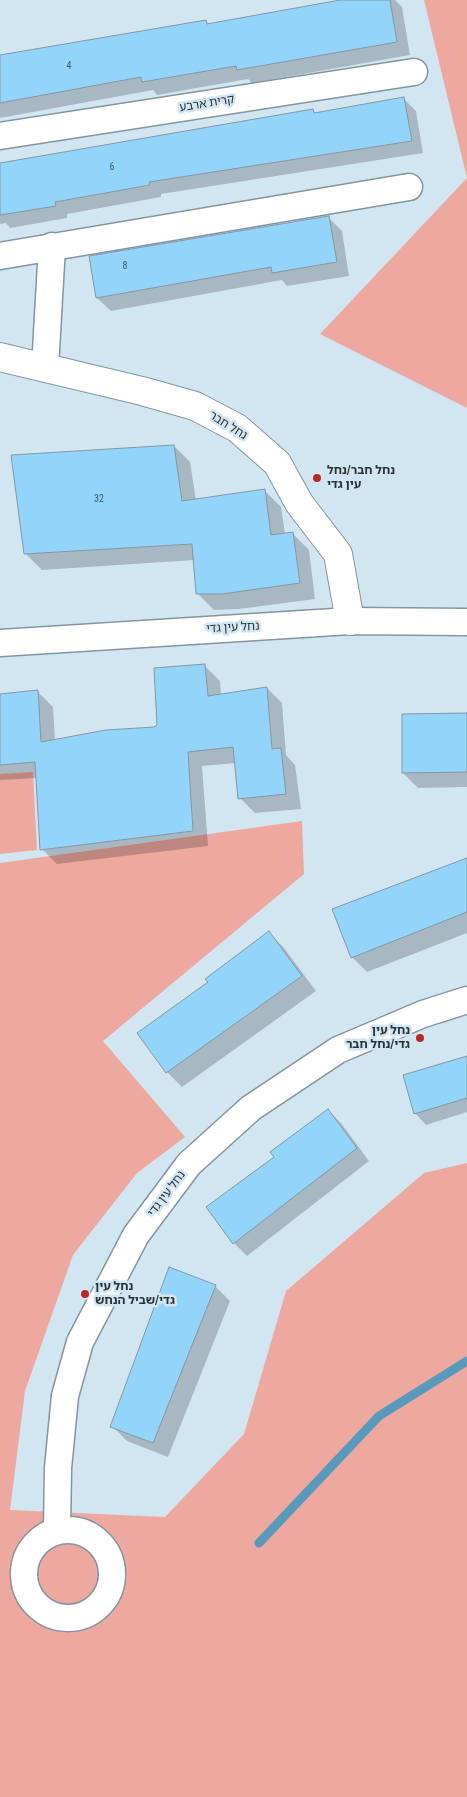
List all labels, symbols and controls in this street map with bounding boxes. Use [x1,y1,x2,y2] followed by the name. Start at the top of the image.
[67,60,71,72] house number: 4
[178,93,236,115] street label: קרית ארבע
[110,161,114,173] house number: 6
[123,260,127,272] house number: 8
[206,409,250,443] street label: נחל חבר
[327,464,395,492] place label: נחל חבר/נחל עין גדי
[311,472,323,484] marker: נחל חבר/נחל עין גדי
[94,493,104,505] house number: 32
[206,619,260,637] street label: נחל עין גדי
[346,1024,410,1052] place label: נחל עין גדי/נחל חבר
[414,1032,426,1044] marker: נחל עין גדי/נחל חבר
[145,1168,189,1220] street label: נחל עין גדי
[95,1280,175,1308] place label: נחל עין גדי/שביל הנחש
[79,1288,91,1300] marker: נחל עין גדי/שביל הנחש

